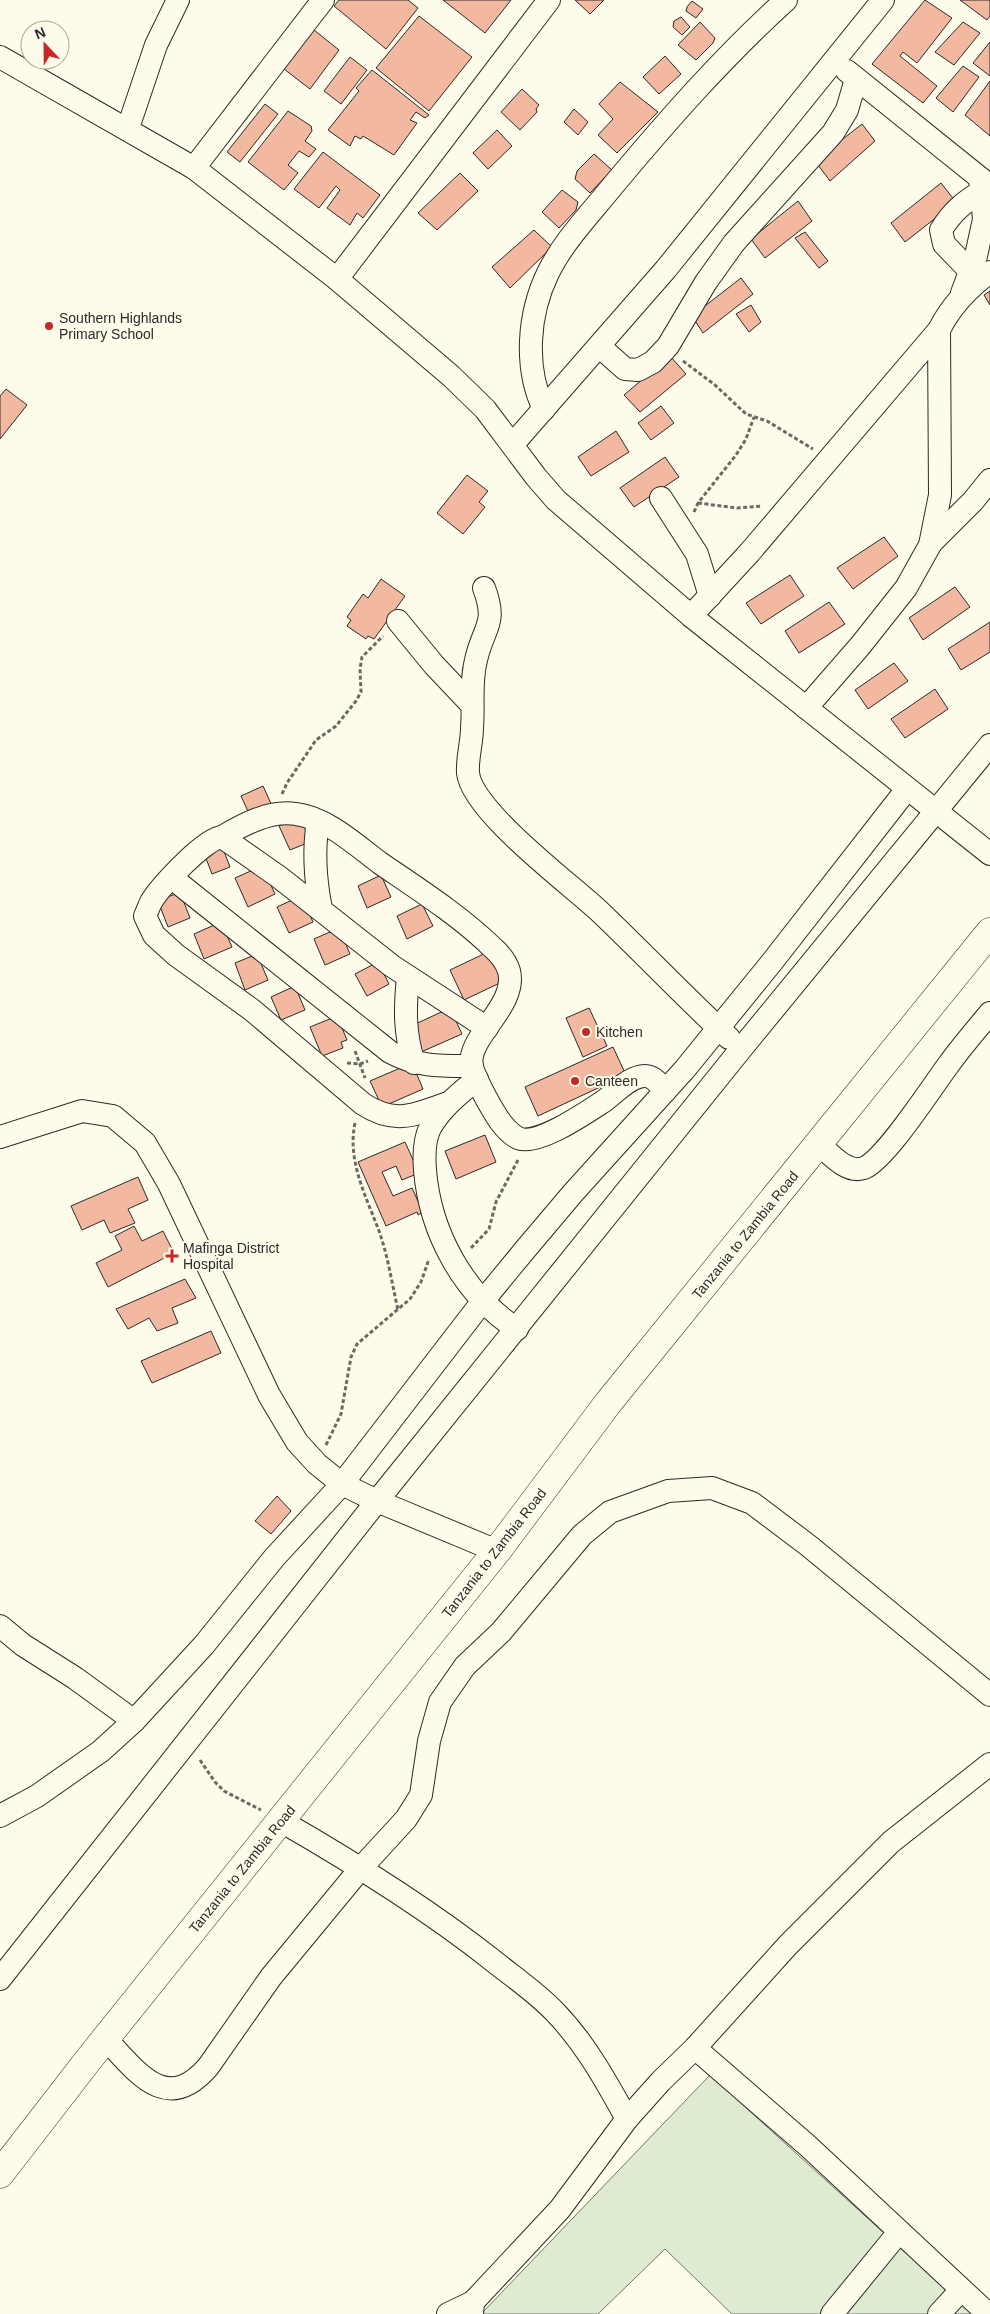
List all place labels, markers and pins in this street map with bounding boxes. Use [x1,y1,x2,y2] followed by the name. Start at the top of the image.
[59,310,182,342] place label: Southern Highlands Primary School
[43,320,55,332] marker: Southern Highlands Primary School
[596,1024,643,1040] place label: Kitchen
[580,1026,592,1038] marker: Kitchen
[585,1073,638,1089] place label: Canteen
[569,1075,581,1087] marker: Canteen
[183,1240,280,1272] place label: Mafinga District Hospital
[165,1249,179,1263] marker: Mafinga District Hospital

